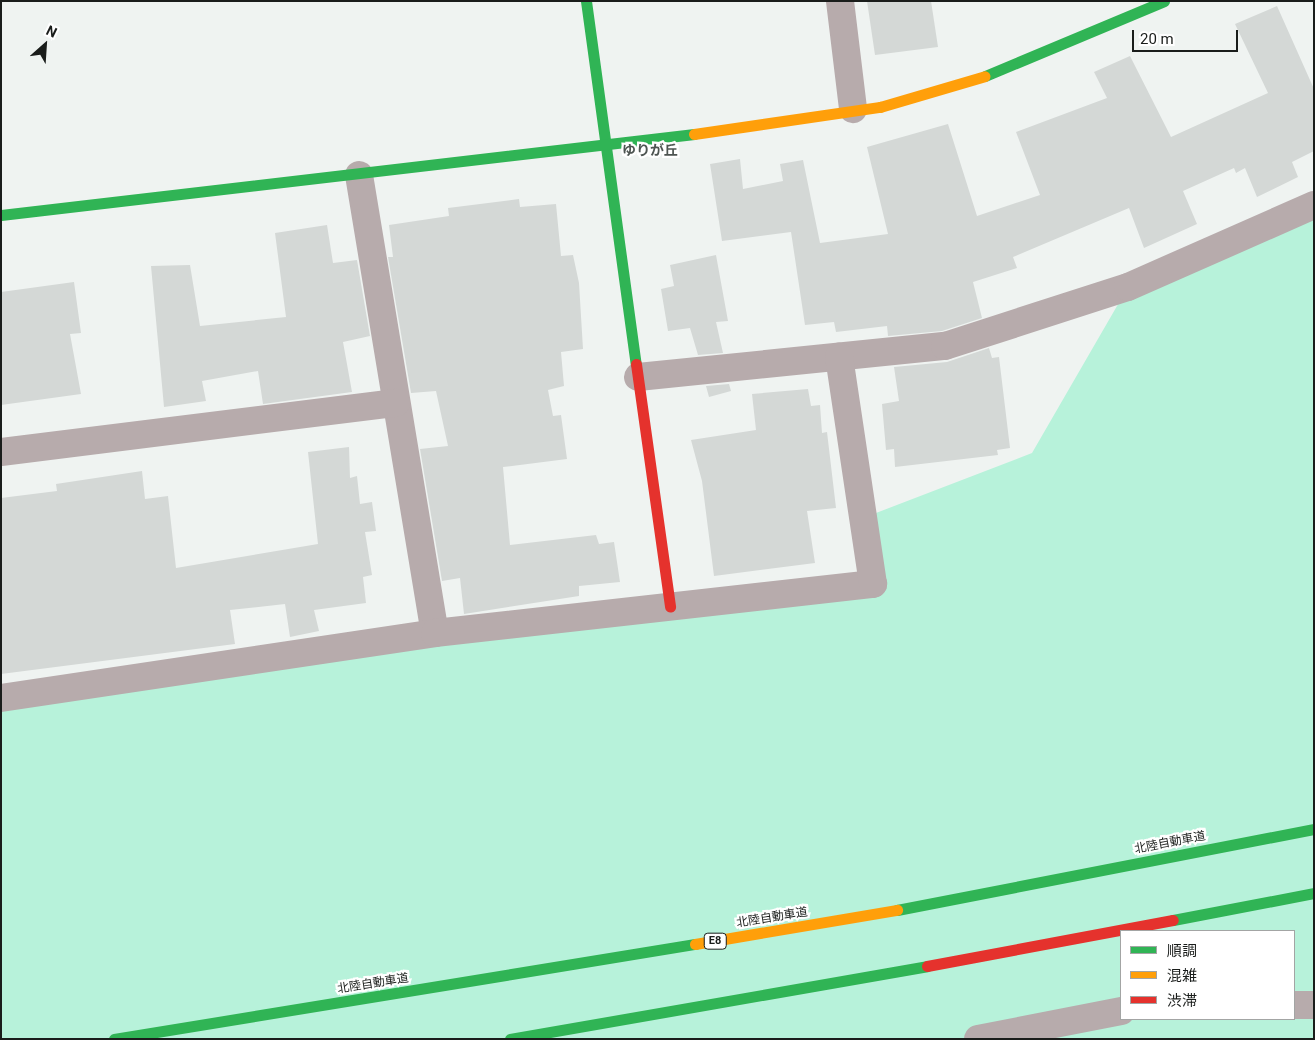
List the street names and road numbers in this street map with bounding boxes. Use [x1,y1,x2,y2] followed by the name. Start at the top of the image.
[1133,829,1207,857] street label: 北陸自動車道
[735,905,809,931] street label: 北陸自動車道
[704,932,726,949] road number: E8
[336,971,410,997] street label: 北陸自動車道

